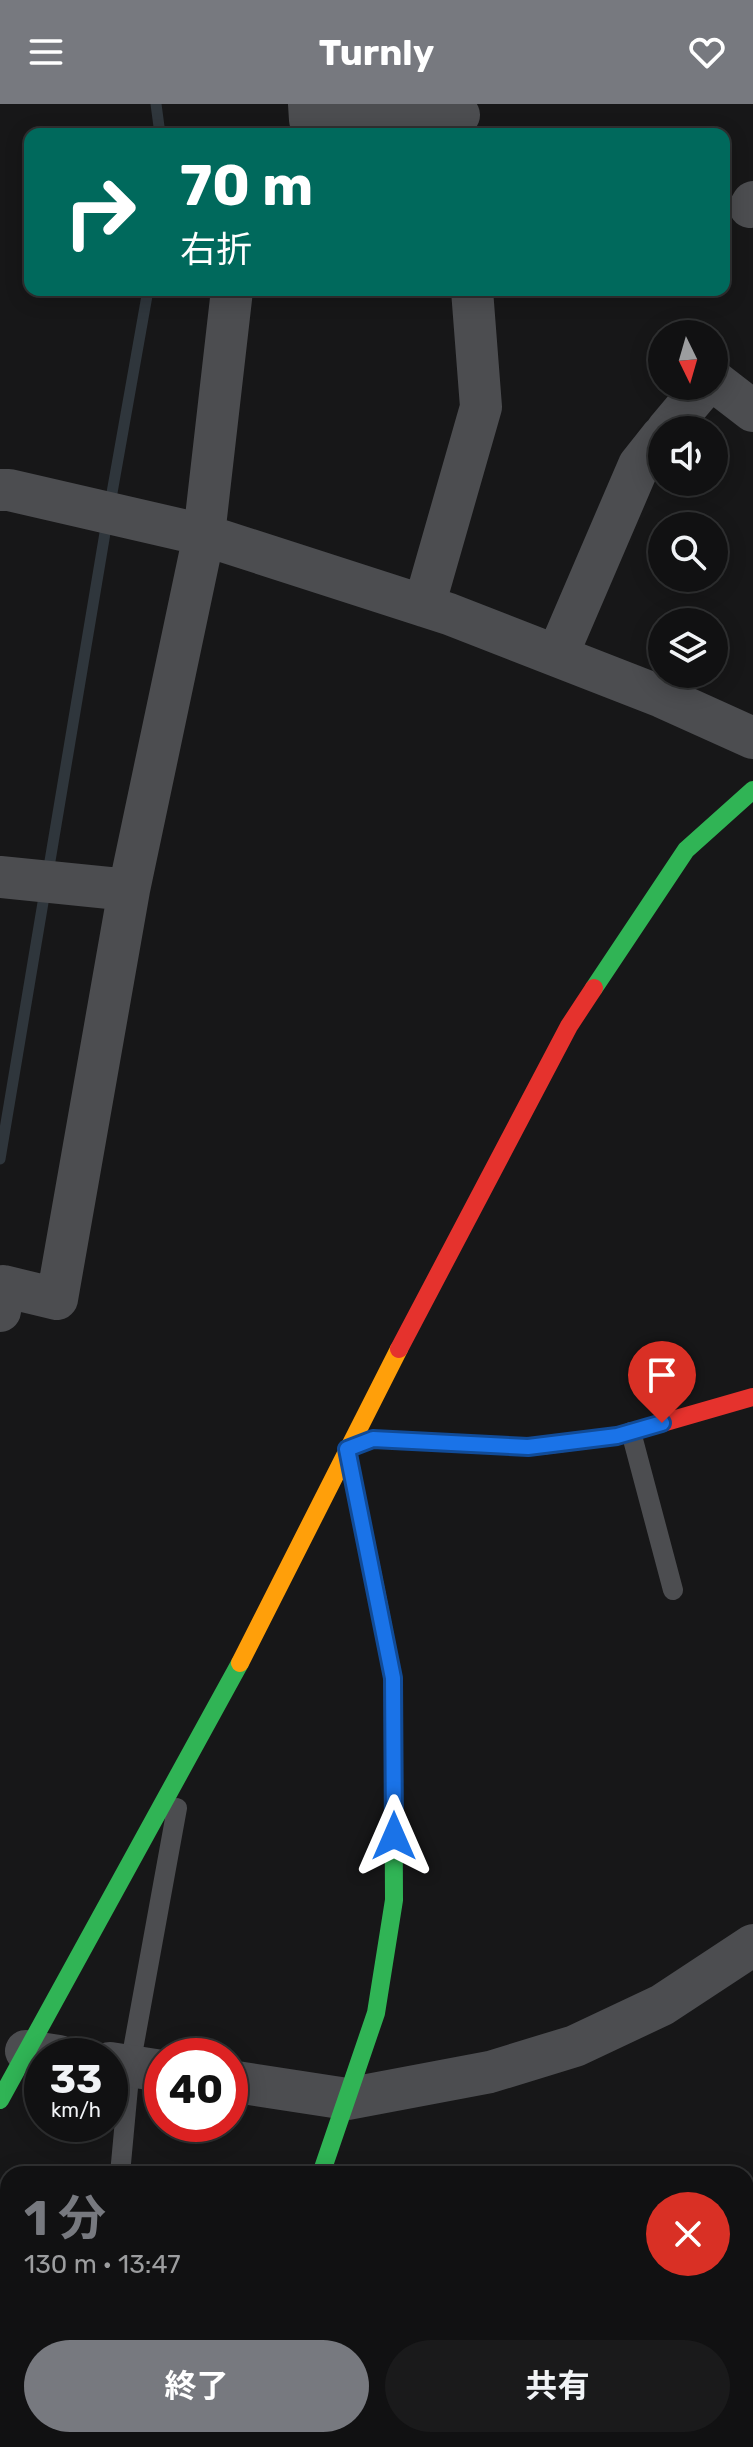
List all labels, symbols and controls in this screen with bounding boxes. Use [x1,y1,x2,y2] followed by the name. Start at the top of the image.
[24,30,68,74] icon: menu
[685,30,729,74] icon: heart
[319,31,434,74] text: Turnly
[180,153,313,219] text: 70 m
[48,160,152,264] icon: right
[180,228,252,271] text: 右折
[648,320,728,400] north arrow
[648,320,728,688] map controls
[648,416,728,496] button: sound
[648,512,728,592] button: search
[648,608,728,688] button: layers
[628,1341,696,1423] pin
[640,1353,684,1397] icon: arrive
[352,1794,436,1878] position arrow
[144,2038,248,2142] speed limit sign: 40
[50,2056,102,2103] text: 33
[51,2098,101,2122] text: km/h
[24,2190,106,2247] text: 1 分
[646,2192,730,2276] button: close
[24,2249,181,2280] text: 130 m · 13:47
[24,2340,369,2432] button: 終了
[385,2340,730,2432] button: 共有

